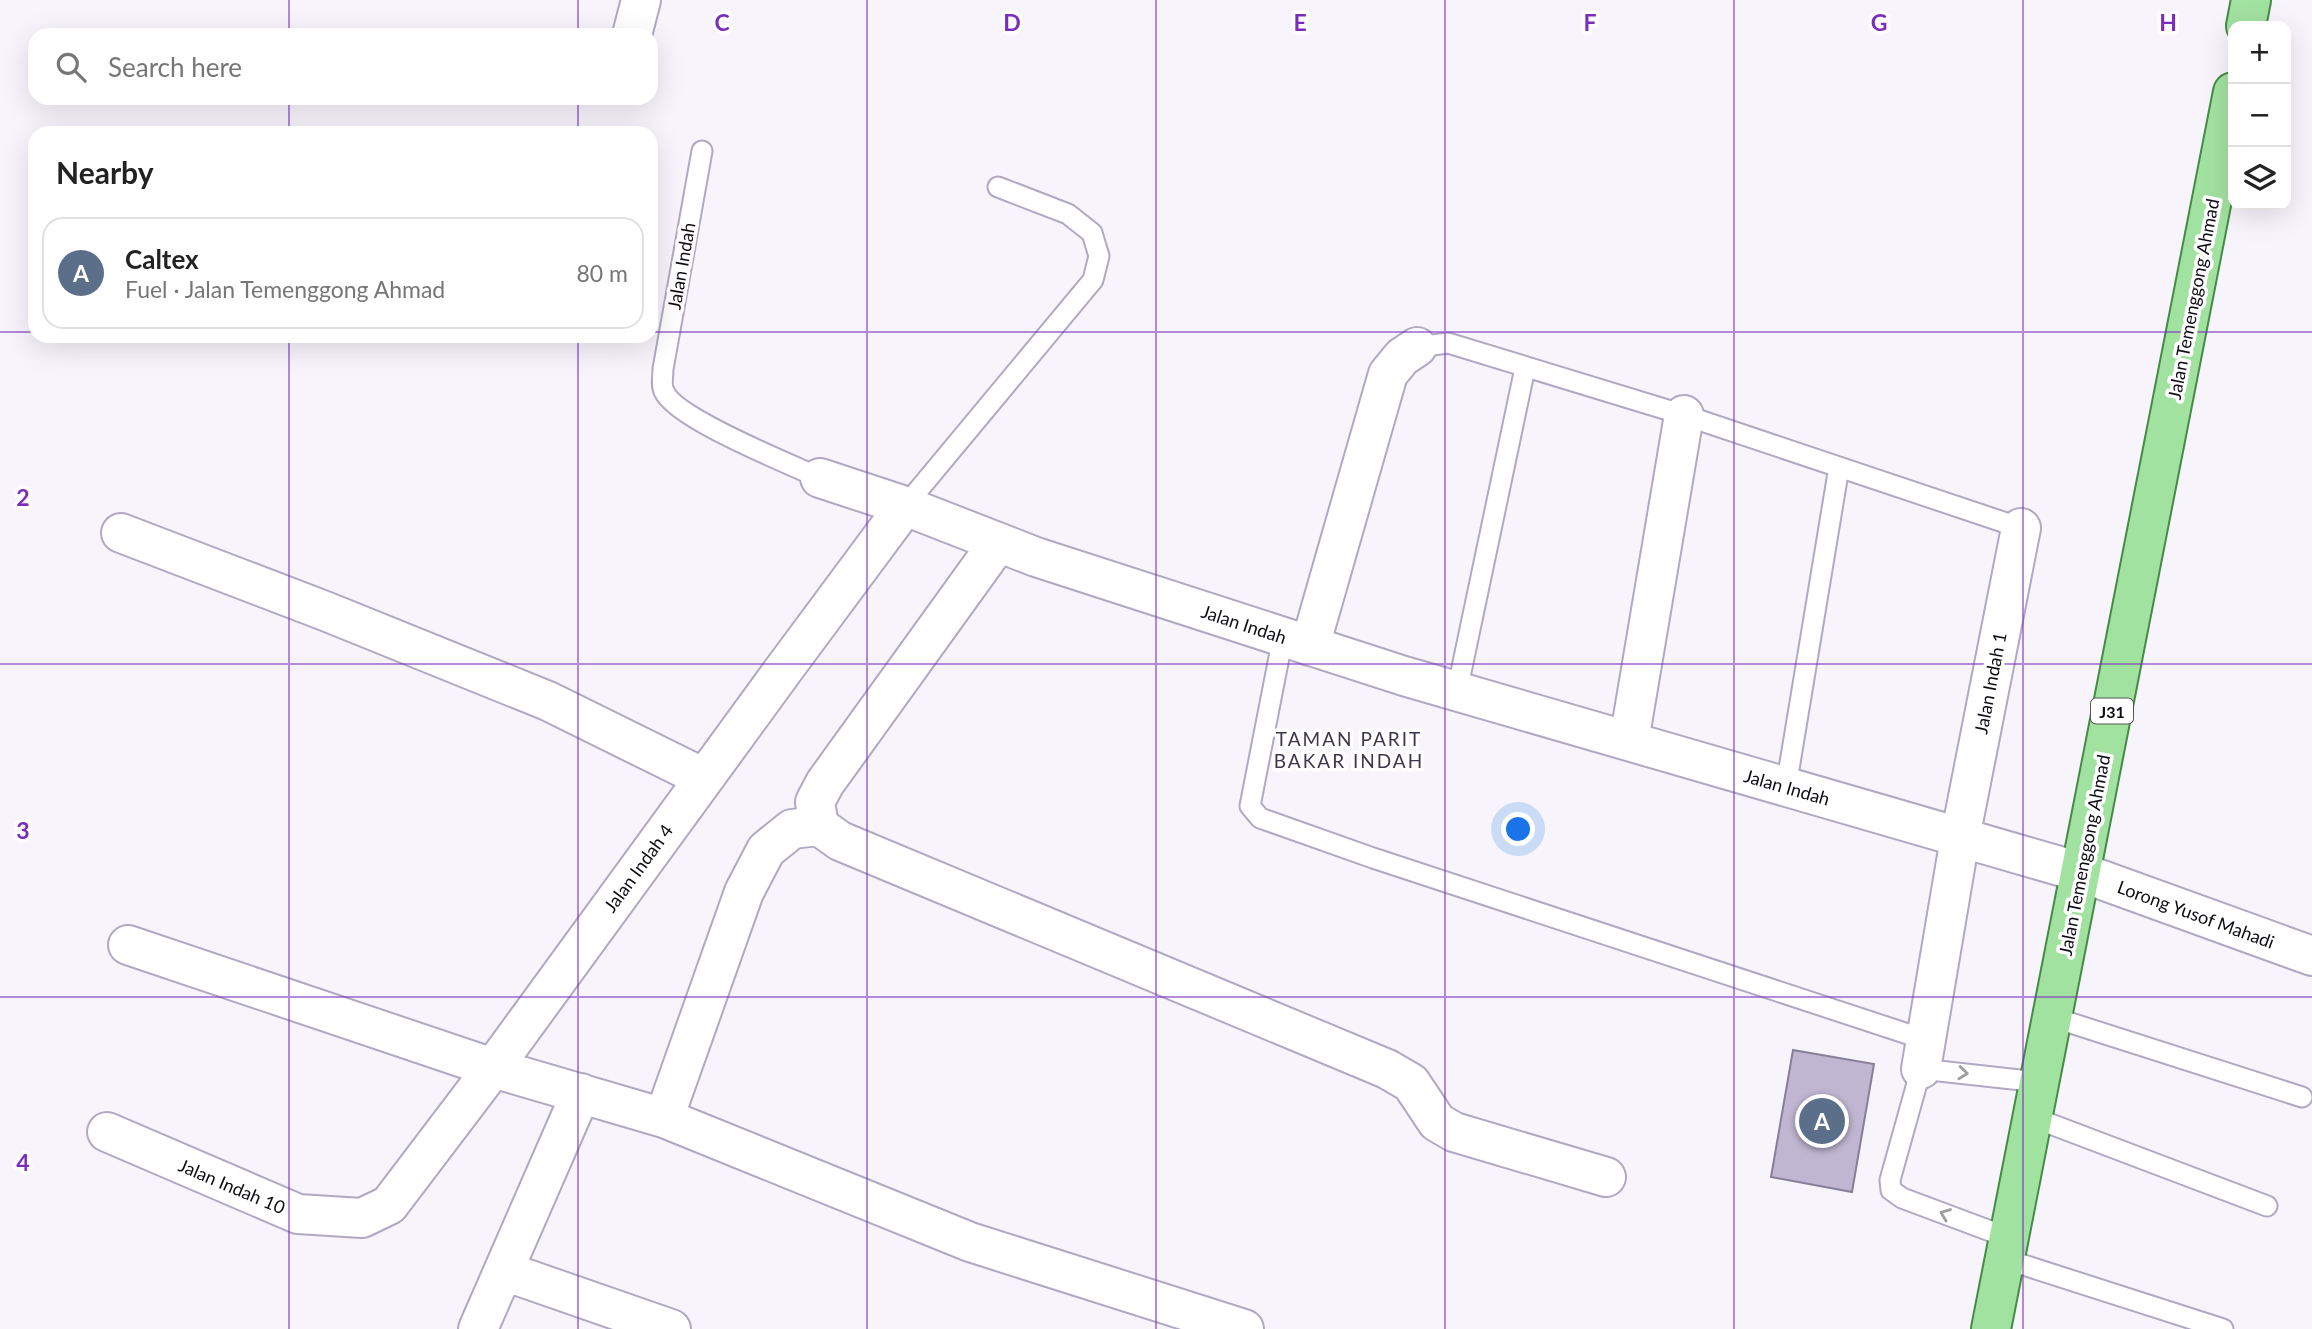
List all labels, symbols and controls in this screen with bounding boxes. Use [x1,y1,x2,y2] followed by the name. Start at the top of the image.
[714,8,730,36] text: C
[1003,8,1021,36] text: D
[1293,8,1307,36] text: E
[1583,8,1597,36] text: F
[1871,8,1887,36] text: G
[2159,8,2177,36] text: H
[2228,21,2291,210] map controls
[2228,21,2291,84] button: +
[28,28,658,105] search box
[52,48,90,86] icon: search
[108,51,242,83] text: Search here
[2228,84,2291,147] button: −
[2228,147,2291,210] button: layers
[56,154,154,190] text: Nearby
[2163,197,2223,401] street label: Jalan Temenggong Ahmad
[663,221,699,311] street label: Jalan Indah
[125,243,199,275] text: Caltex
[73,259,89,287] text: A
[577,259,628,287] text: 80 m
[125,275,445,303] text: Fuel · Jalan Temenggong Ahmad
[16,483,30,511] text: 2
[1199,600,1289,648] street label: Jalan Indah
[1969,630,2011,736] street label: Jalan Indah 1
[2091,698,2133,724] road number: J31
[1274,727,1424,772] district label: TAMAN PARIT BAKAR INDAH
[2054,753,2114,957] street label: Jalan Temenggong Ahmad
[1742,764,1832,810] street label: Jalan Indah
[1501,812,1535,846] your location
[16,816,30,844] text: 3
[599,820,677,916] street label: Jalan Indah 4
[2115,875,2277,953] street label: Lorong Yusof Mahadi
[1958,1066,1969,1081] one-way arrow
[1799,1095,1845,1147] pin: A
[16,1148,30,1176] text: 4
[175,1154,289,1218] street label: Jalan Indah 10
[1939,1208,1951,1222] one-way arrow

